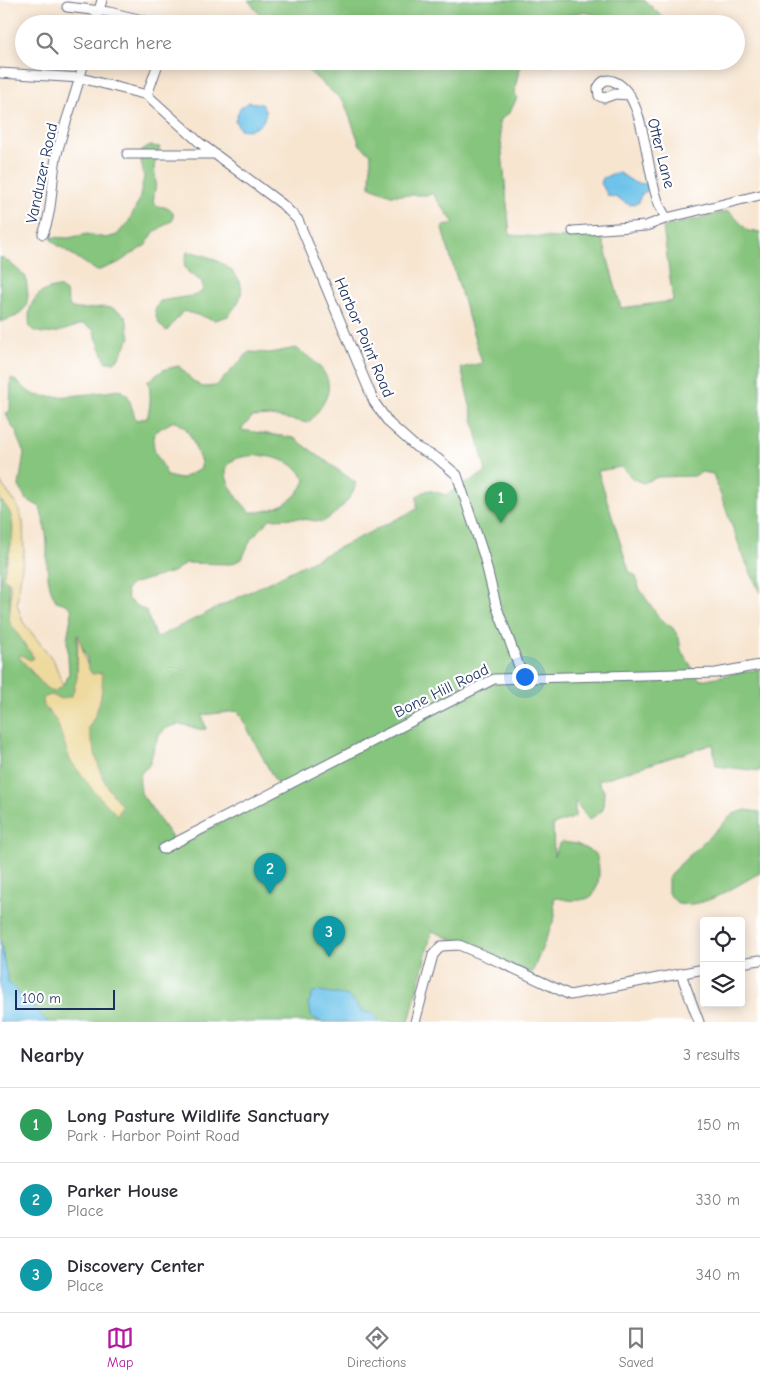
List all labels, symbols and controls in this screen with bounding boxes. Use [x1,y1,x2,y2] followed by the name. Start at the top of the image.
[15,15,745,70] search box
[33,29,61,57] icon: search
[73,32,172,54] text: Search here
[644,116,678,190] street label: Otter Lane
[23,121,61,225] street label: Vanduzer Road
[331,275,397,400] street label: Harbor Point Road
[485,482,517,523] pin: 1
[391,660,492,721] street label: Bone Hill Road
[512,664,538,690] your location
[254,853,286,894] pin: 2
[313,916,345,957] pin: 3
[700,917,745,1007] map controls
[700,917,745,962] button: locate
[700,962,745,1007] button: layers
[15,987,115,1010] scale bar
[22,990,61,1007] text: 100 m
[20,1043,84,1067] text: Nearby
[683,1046,740,1064] text: 3 results
[67,1105,329,1127] text: Long Pasture Wildlife Sanctuary
[33,1116,39,1134] text: 1
[697,1116,740,1134] text: 150 m
[67,1127,240,1145] text: Park · Harbor Point Road
[67,1180,178,1202] text: Parker House
[32,1191,40,1209] text: 2
[695,1191,740,1209] text: 330 m
[67,1202,103,1220] text: Place
[67,1255,204,1277] text: Discovery Center
[32,1266,40,1284] text: 3
[696,1266,740,1284] text: 340 m
[67,1277,103,1295] text: Place
[106,1324,134,1371] tab: Map
[347,1324,406,1371] tab: Directions
[619,1324,654,1371] tab: Saved

